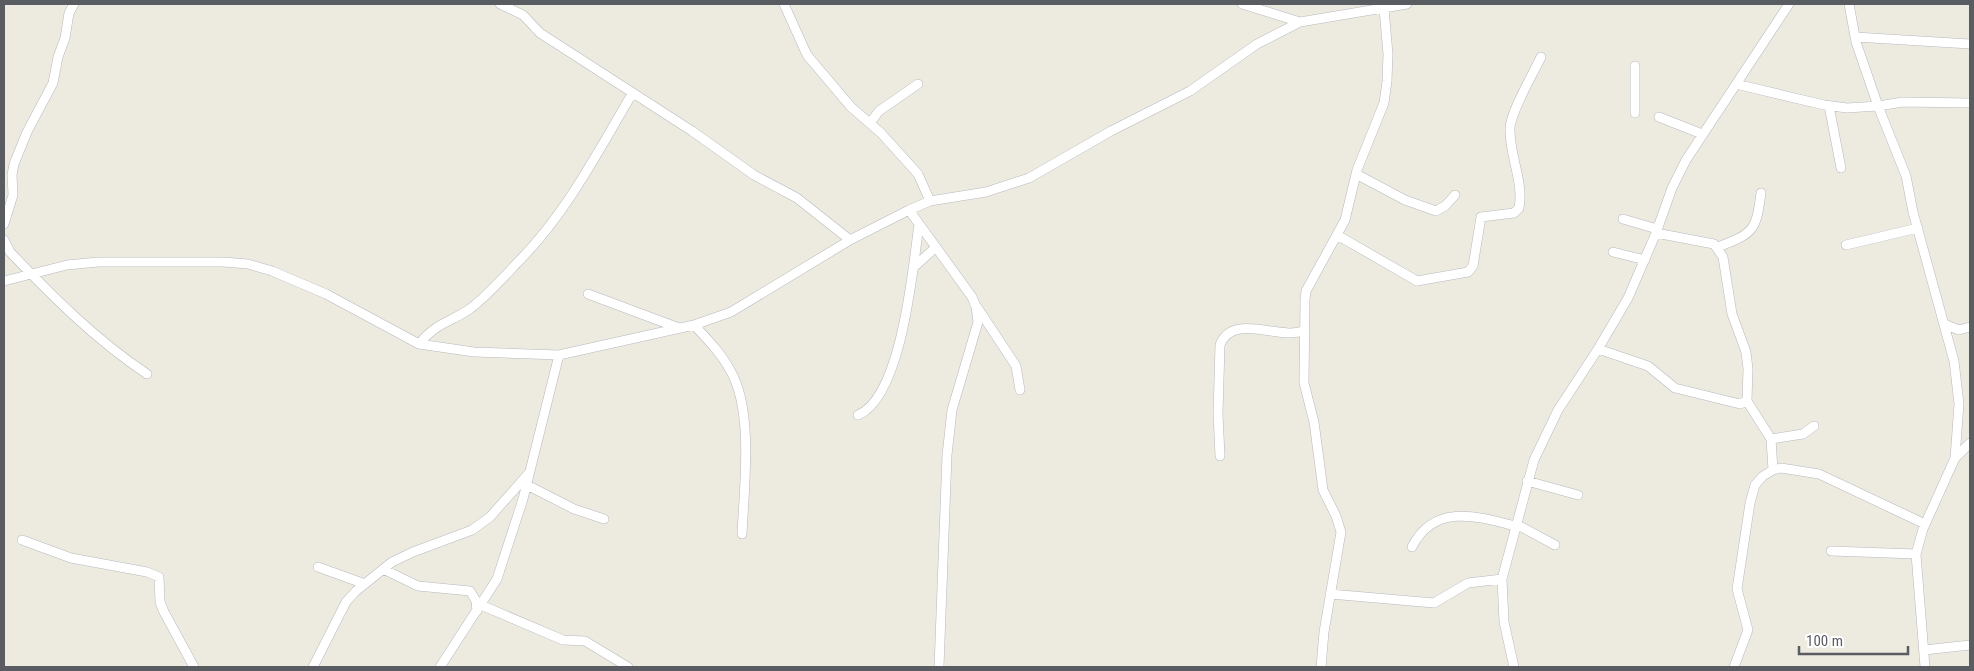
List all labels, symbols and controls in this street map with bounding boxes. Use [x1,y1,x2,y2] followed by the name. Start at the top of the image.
[1799,624,1908,656] scale bar
[1806,632,1843,650] text: 100 m

